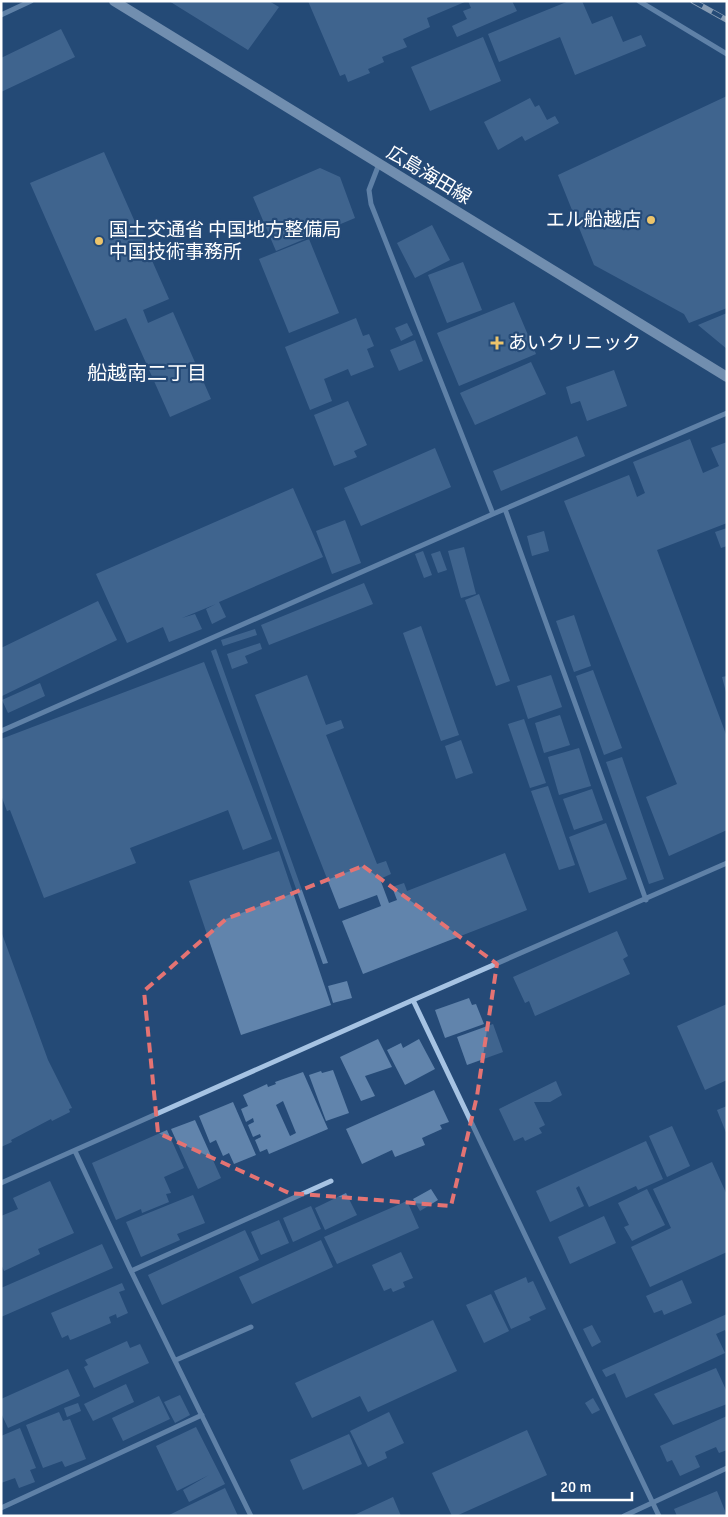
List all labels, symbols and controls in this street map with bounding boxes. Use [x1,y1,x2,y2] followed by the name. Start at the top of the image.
[382,140,476,210] street label: 広島海田線
[546,208,641,232] place label: エル船越店
[645,214,657,226] marker: エル船越店
[109,218,341,264] place label: 国土交通省 中国地方整備局 中国技術事務所
[93,235,105,247] marker: 国土交通省 中国地方整備局 中国技術事務所
[508,331,641,355] place label: あいクリニック
[490,336,504,350] marker: あいクリニック
[87,361,207,386] district label: 船越南二丁目
[553,1470,632,1502] scale bar
[560,1478,591,1496] text: 20 m

